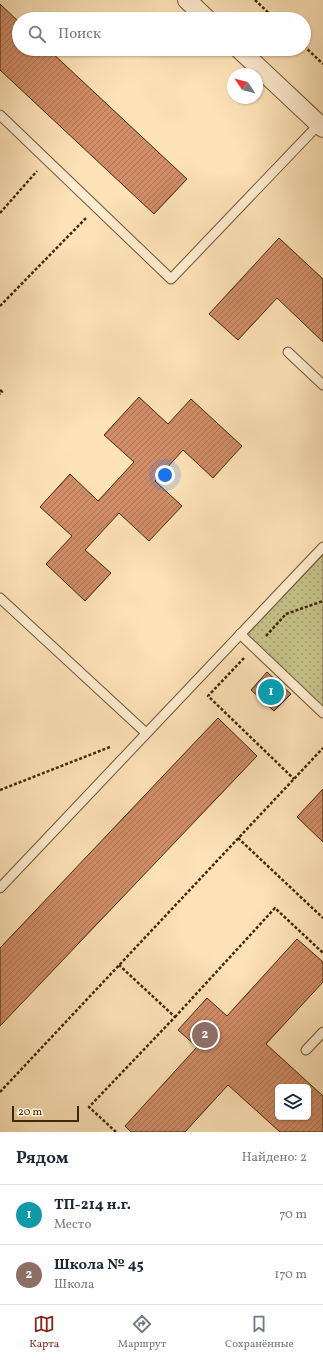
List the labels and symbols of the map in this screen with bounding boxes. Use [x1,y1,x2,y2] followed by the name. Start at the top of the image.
[227,68,263,104] north arrow
[155,465,175,485] your location
[258,677,284,707] pin: 1
[192,1020,218,1050] pin: 2
[12,1104,79,1123] scale bar

